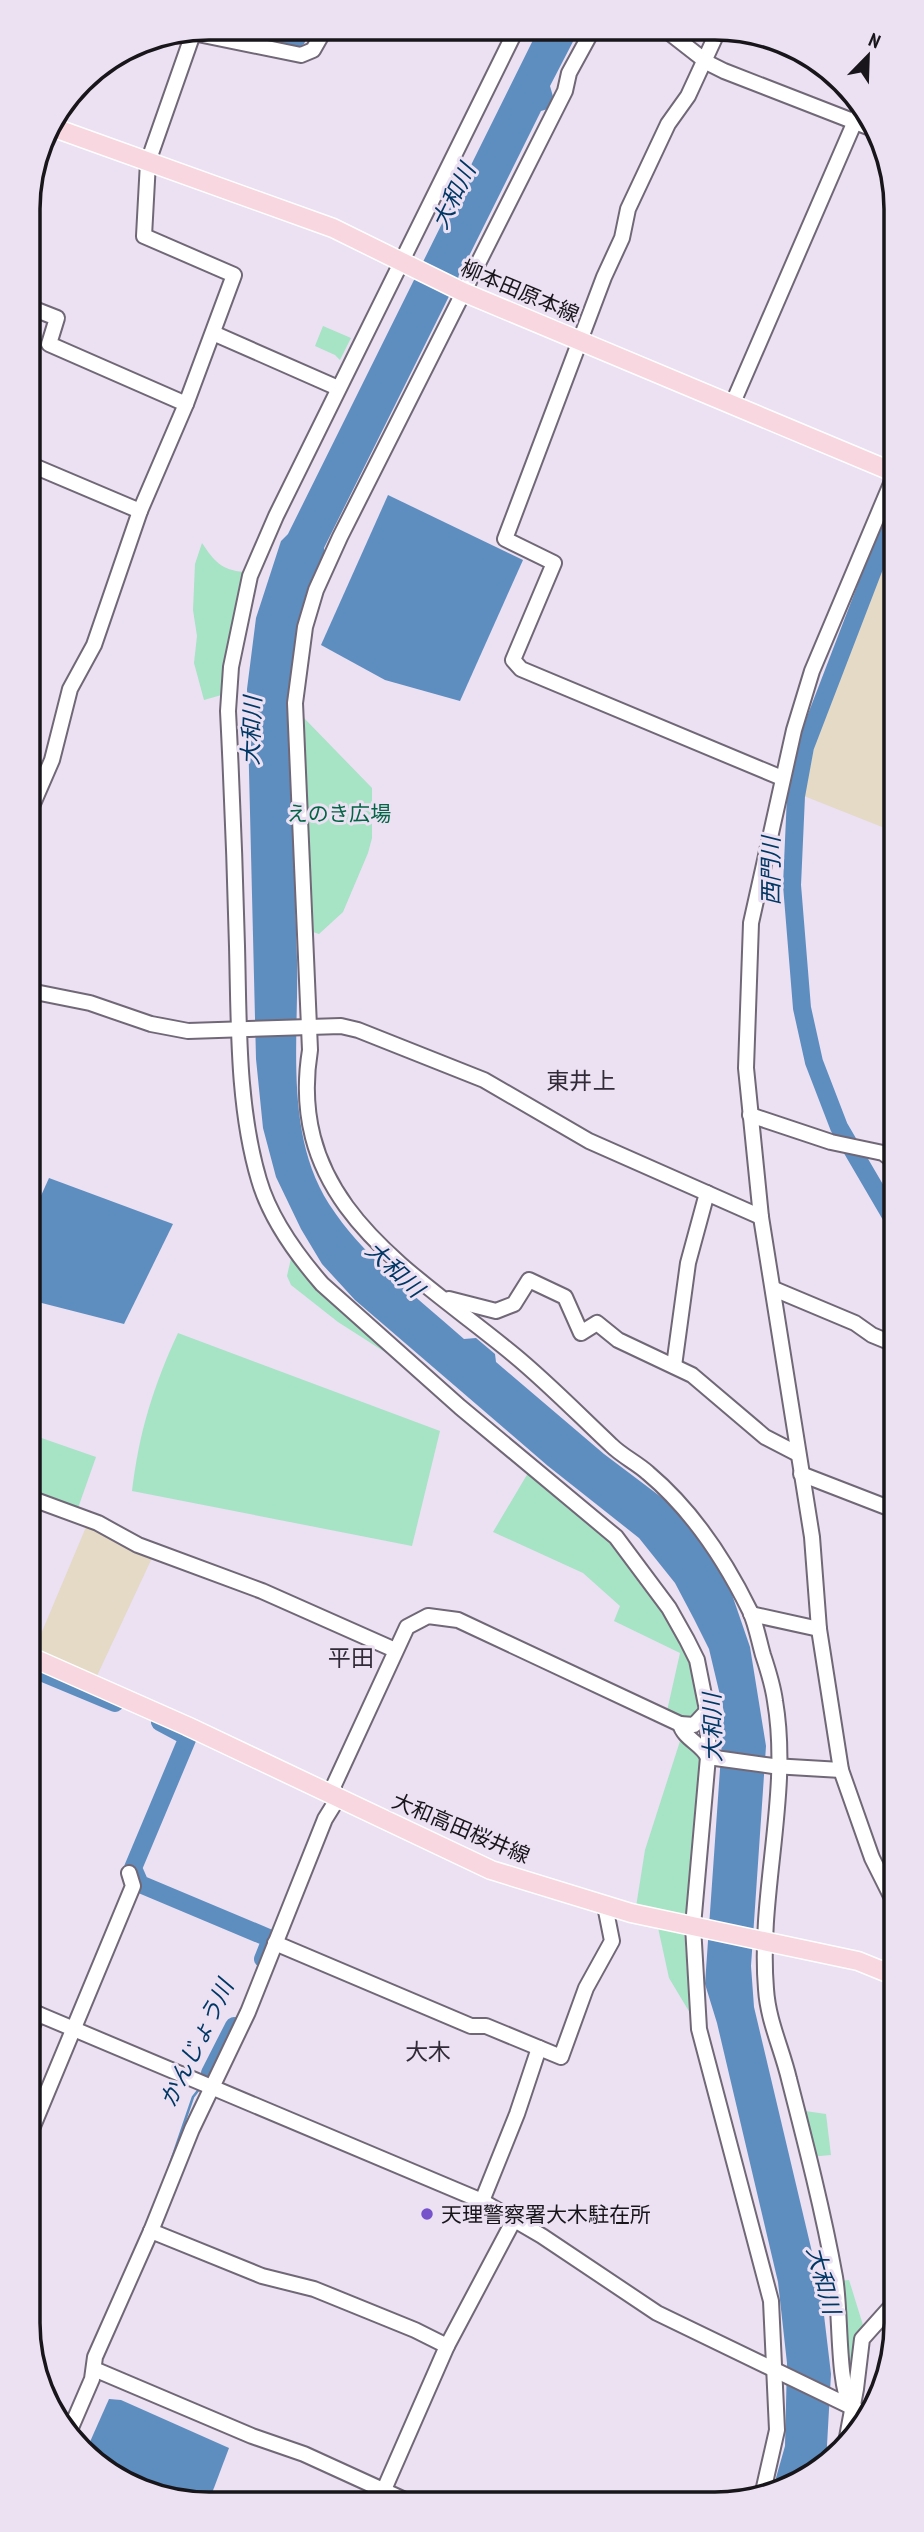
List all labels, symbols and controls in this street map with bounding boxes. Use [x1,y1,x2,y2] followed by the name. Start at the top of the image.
[833,21,903,91] north arrow
[865,27,884,53] text: N
[425,156,482,233] water label: 大和川
[457,254,583,328] street label: 柳本田原本線
[235,693,267,766] water label: 大和川
[287,800,391,827] park label: えのき広場
[756,834,785,906] water label: 西門川
[547,1066,616,1095] district label: 東井上
[360,1235,432,1305] water label: 大和川
[328,1643,374,1672] district label: 平田
[697,1690,727,1763] water label: 大和川
[388,1787,534,1869] street label: 大和高田桜井線
[153,1972,241,2111] water label: かんじょう川
[405,2037,451,2066] district label: 大木
[441,2201,651,2228] place label: 天理警察署大木駐在所
[419,2206,435,2222] marker: 天理警察署大木駐在所
[801,2243,848,2320] water label: 大和川

